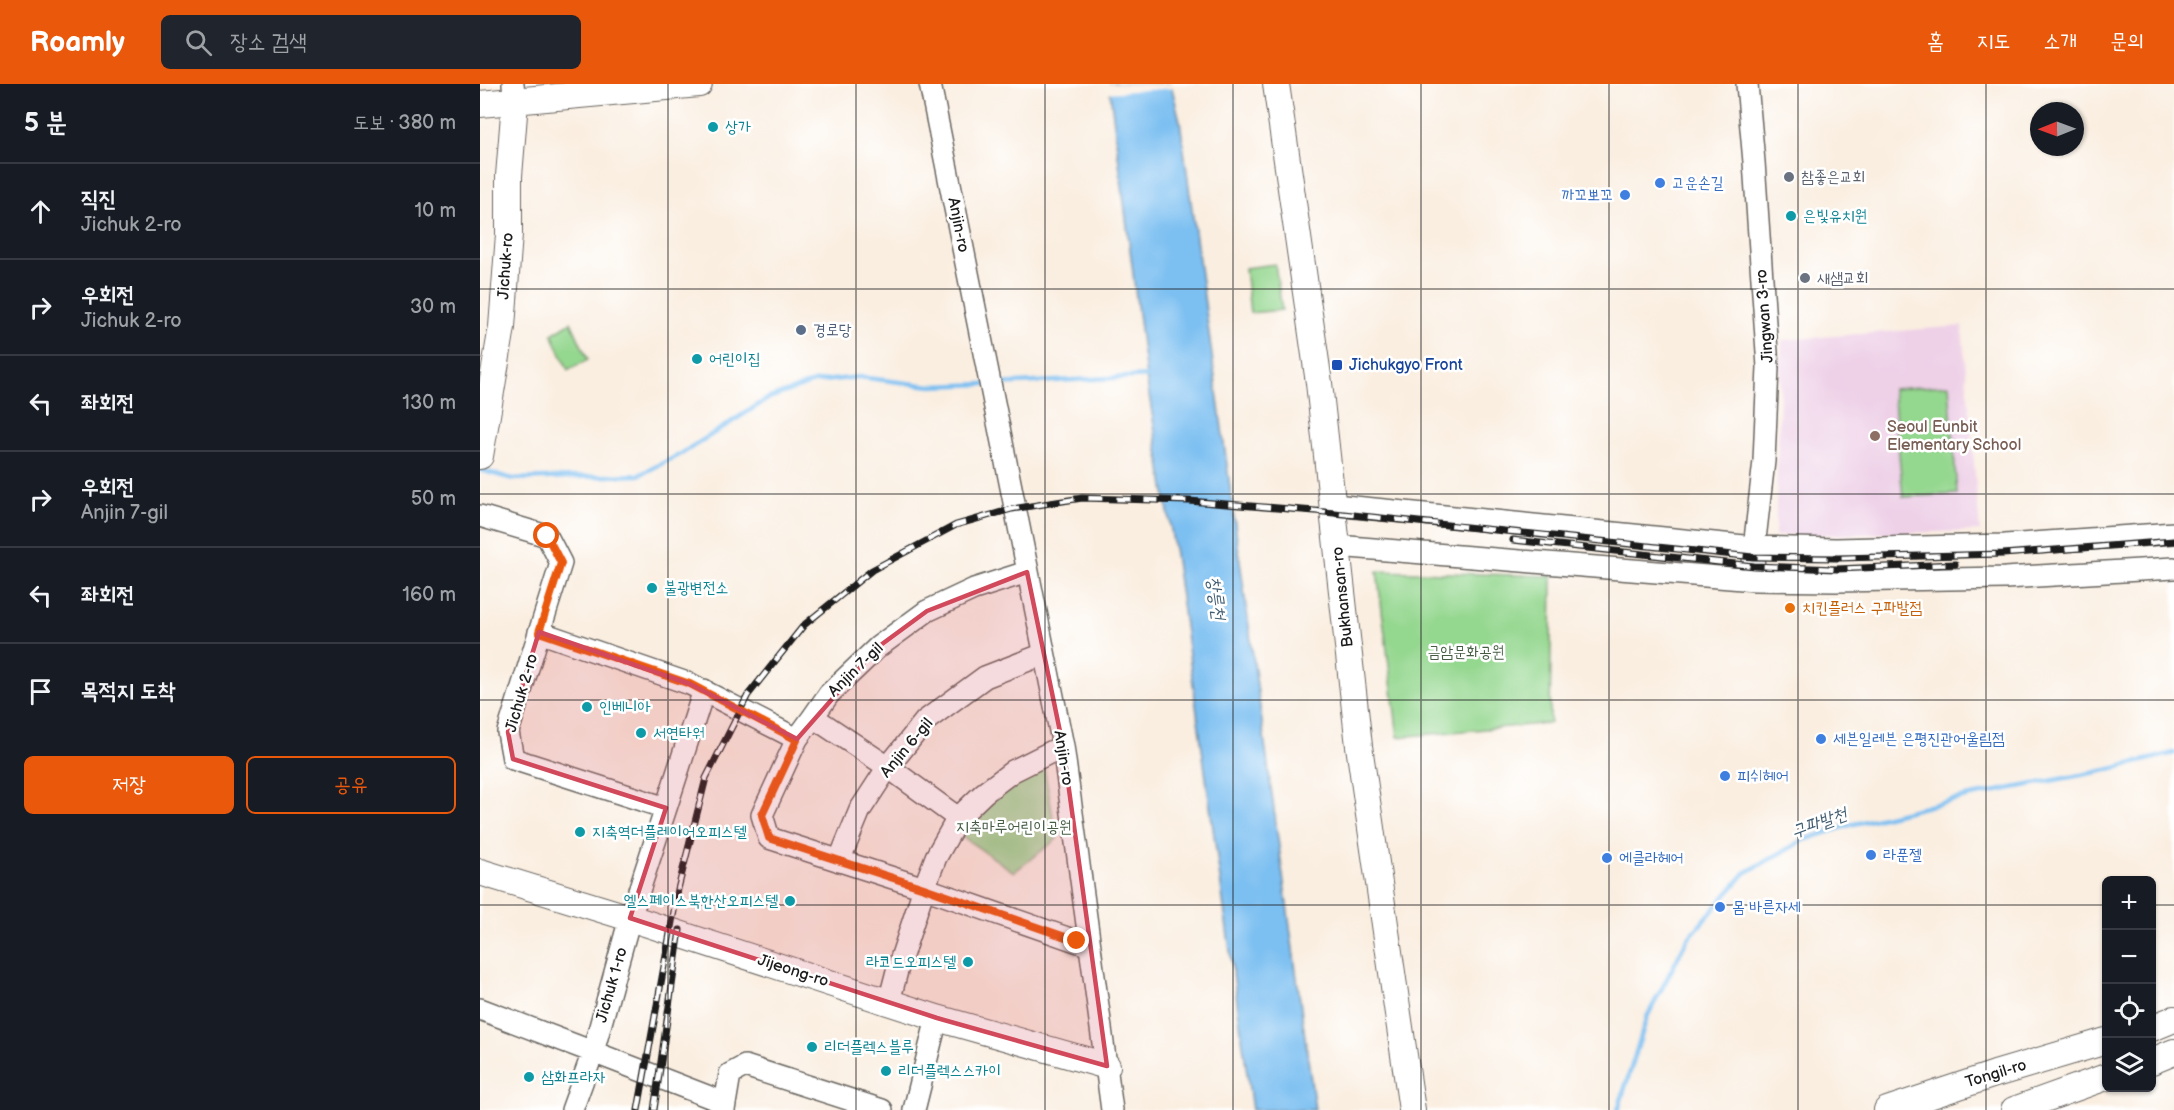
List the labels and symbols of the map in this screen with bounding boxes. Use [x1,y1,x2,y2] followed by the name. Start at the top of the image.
[2030,102,2084,156] north arrow
[725,118,751,137] place label: 상가
[706,120,720,134] marker: 상가
[1801,168,1865,187] place label: 참좋은교회
[1782,170,1796,184] marker: 참좋은교회
[1672,174,1724,193] place label: 고운손길
[1653,176,1667,190] marker: 고운손길
[1562,186,1613,205] place label: 까꼬뽀꼬
[1618,188,1632,202] marker: 까꼬뽀꼬
[943,196,973,254] street label: Anjin-ro
[1803,207,1867,226] place label: 은빛유치원
[1784,209,1798,223] marker: 은빛유치원
[494,232,518,300] street label: Jichuk-ro
[1752,268,1778,364] street label: Jingwan 3-ro
[1817,269,1869,288] place label: 새샘교회
[1798,271,1812,285] marker: 새샘교회
[813,321,852,340] place label: 경로당
[794,323,808,337] marker: 경로당
[709,350,761,369] place label: 어린이집
[690,352,704,366] marker: 어린이집
[1349,356,1463,375] place label: Jichukgyo Front
[1330,358,1344,372] marker: Jichukgyo Front
[1887,418,2021,455] place label: Seoul Eunbit Elementary School
[1868,429,1882,443] marker: Seoul Eunbit Elementary School
[533,522,559,548] route start
[1328,546,1358,648] street label: Bukhansan-ro
[1203,575,1230,622] water label: 창릉천
[664,579,728,598] place label: 불광변전소
[645,581,659,595] marker: 불광변전소
[1802,599,1922,618] place label: 치킨플러스 구파발점
[1783,601,1797,615] marker: 치킨플러스 구파발점
[824,639,888,701] street label: Anjin 7-gil
[1427,643,1505,662] park label: 금암문화공원
[502,652,542,734] street label: Jichuk 2-ro
[599,698,651,717] place label: 인베니아
[580,700,594,714] marker: 인베니아
[877,714,937,782] street label: Anjin 6-gil
[653,724,705,743] place label: 서연타워
[634,726,648,740] marker: 서연타워
[1049,729,1077,787] street label: Anjin-ro
[1833,730,2005,749] place label: 세븐일레븐 은평진관어울림점
[1814,732,1828,746] marker: 세븐일레븐 은평진관어울림점
[1737,767,1789,786] place label: 피쉬헤어
[1718,769,1732,783] marker: 피쉬헤어
[1788,803,1851,843] water label: 구파발천
[956,818,1072,837] park label: 지축마루어린이공원
[592,823,747,842] place label: 지축역더플레이어오피스텔
[573,825,587,839] marker: 지축역더플레이어오피스텔
[1883,846,1922,865] place label: 라푼젤
[1864,848,1878,862] marker: 라푼젤
[1619,849,1683,868] place label: 에클라헤어
[1600,851,1614,865] marker: 에클라헤어
[624,892,778,911] place label: 엘스페이스북한산오피스텔
[783,894,797,908] marker: 엘스페이스북한산오피스텔
[1732,898,1801,917] place label: 몸 바른자세
[1713,900,1727,914] marker: 몸 바른자세
[1063,927,1089,953] route end
[592,945,632,1025] street label: Jichuk 1-ro
[755,951,831,991] street label: Jijeong-ro
[866,953,956,972] place label: 라코드오피스텔
[961,955,975,969] marker: 라코드오피스텔
[824,1038,914,1057] place label: 리더플렉스블루
[805,1040,819,1054] marker: 리더플렉스블루
[1963,1056,2029,1092] street label: Tongil-ro
[898,1062,1001,1081] place label: 리더플렉스스카이
[879,1064,893,1078] marker: 리더플렉스스카이
[541,1068,606,1087] place label: 삼화프라자
[522,1070,536,1084] marker: 삼화프라자

